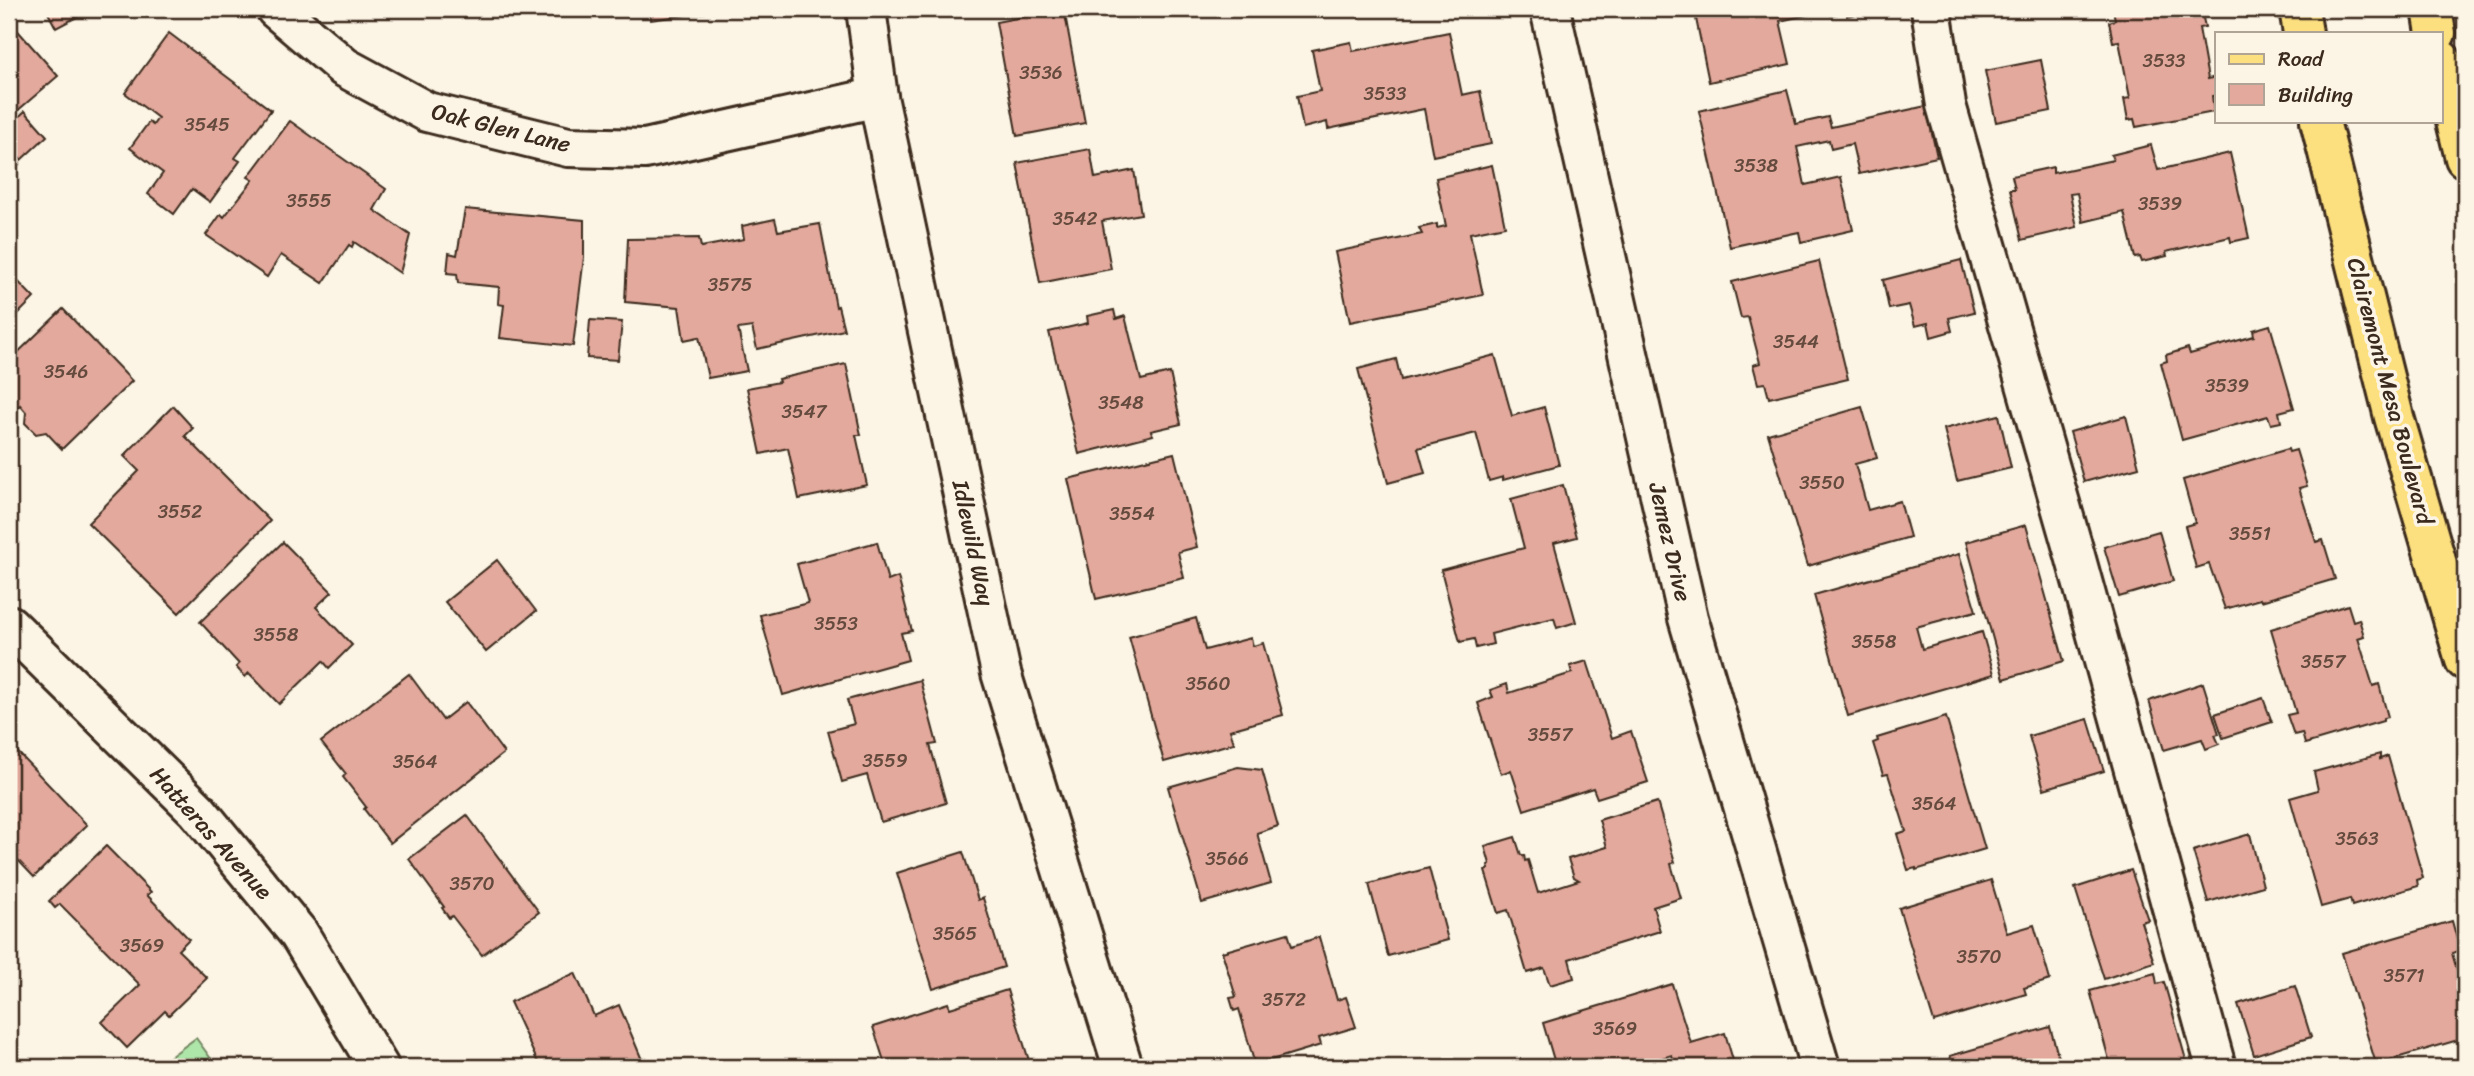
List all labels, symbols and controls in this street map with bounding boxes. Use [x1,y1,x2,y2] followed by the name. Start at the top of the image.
[2215,32,2442,122] legend
[2278,40,2325,78] text: Road
[2143,44,2186,77] house number: 3533
[1019,56,1063,89] house number: 3536
[2278,76,2354,114] text: Building
[1364,77,1407,110] house number: 3533
[427,91,575,165] street label: Oak Glen Lane
[184,108,230,141] house number: 3545
[1734,149,1779,182] house number: 3538
[286,184,332,217] house number: 3555
[2138,187,2182,220] house number: 3539
[1053,202,1097,235] house number: 3542
[2335,253,2446,531] street label: Clairemont Mesa Boulevard
[708,268,753,301] house number: 3575
[1773,325,1819,358] house number: 3544
[44,355,88,388] house number: 3546
[2205,369,2249,402] house number: 3539
[1098,386,1144,419] house number: 3548
[782,395,828,428] house number: 3547
[1799,466,1845,499] house number: 3550
[939,475,1006,610] street label: Idlewild Way
[1636,477,1704,606] street label: Jemez Drive
[158,495,202,528] house number: 3552
[1109,497,1155,530] house number: 3554
[2229,517,2271,550] house number: 3551
[814,607,859,640] house number: 3553
[253,618,299,651] house number: 3558
[1851,625,1897,658] house number: 3558
[2301,645,2346,678] house number: 3557
[1186,667,1230,700] house number: 3560
[1528,718,1573,751] house number: 3557
[862,744,908,777] house number: 3559
[393,745,437,778] house number: 3564
[139,756,283,910] street label: Hatteras Avenue
[1912,787,1956,820] house number: 3564
[2335,822,2379,855] house number: 3563
[1205,842,1249,875] house number: 3566
[450,867,494,900] house number: 3570
[933,917,978,950] house number: 3565
[120,929,164,962] house number: 3569
[1957,940,2001,973] house number: 3570
[2383,959,2425,992] house number: 3571
[1262,983,1306,1016] house number: 3572
[1593,1012,1637,1045] house number: 3569

